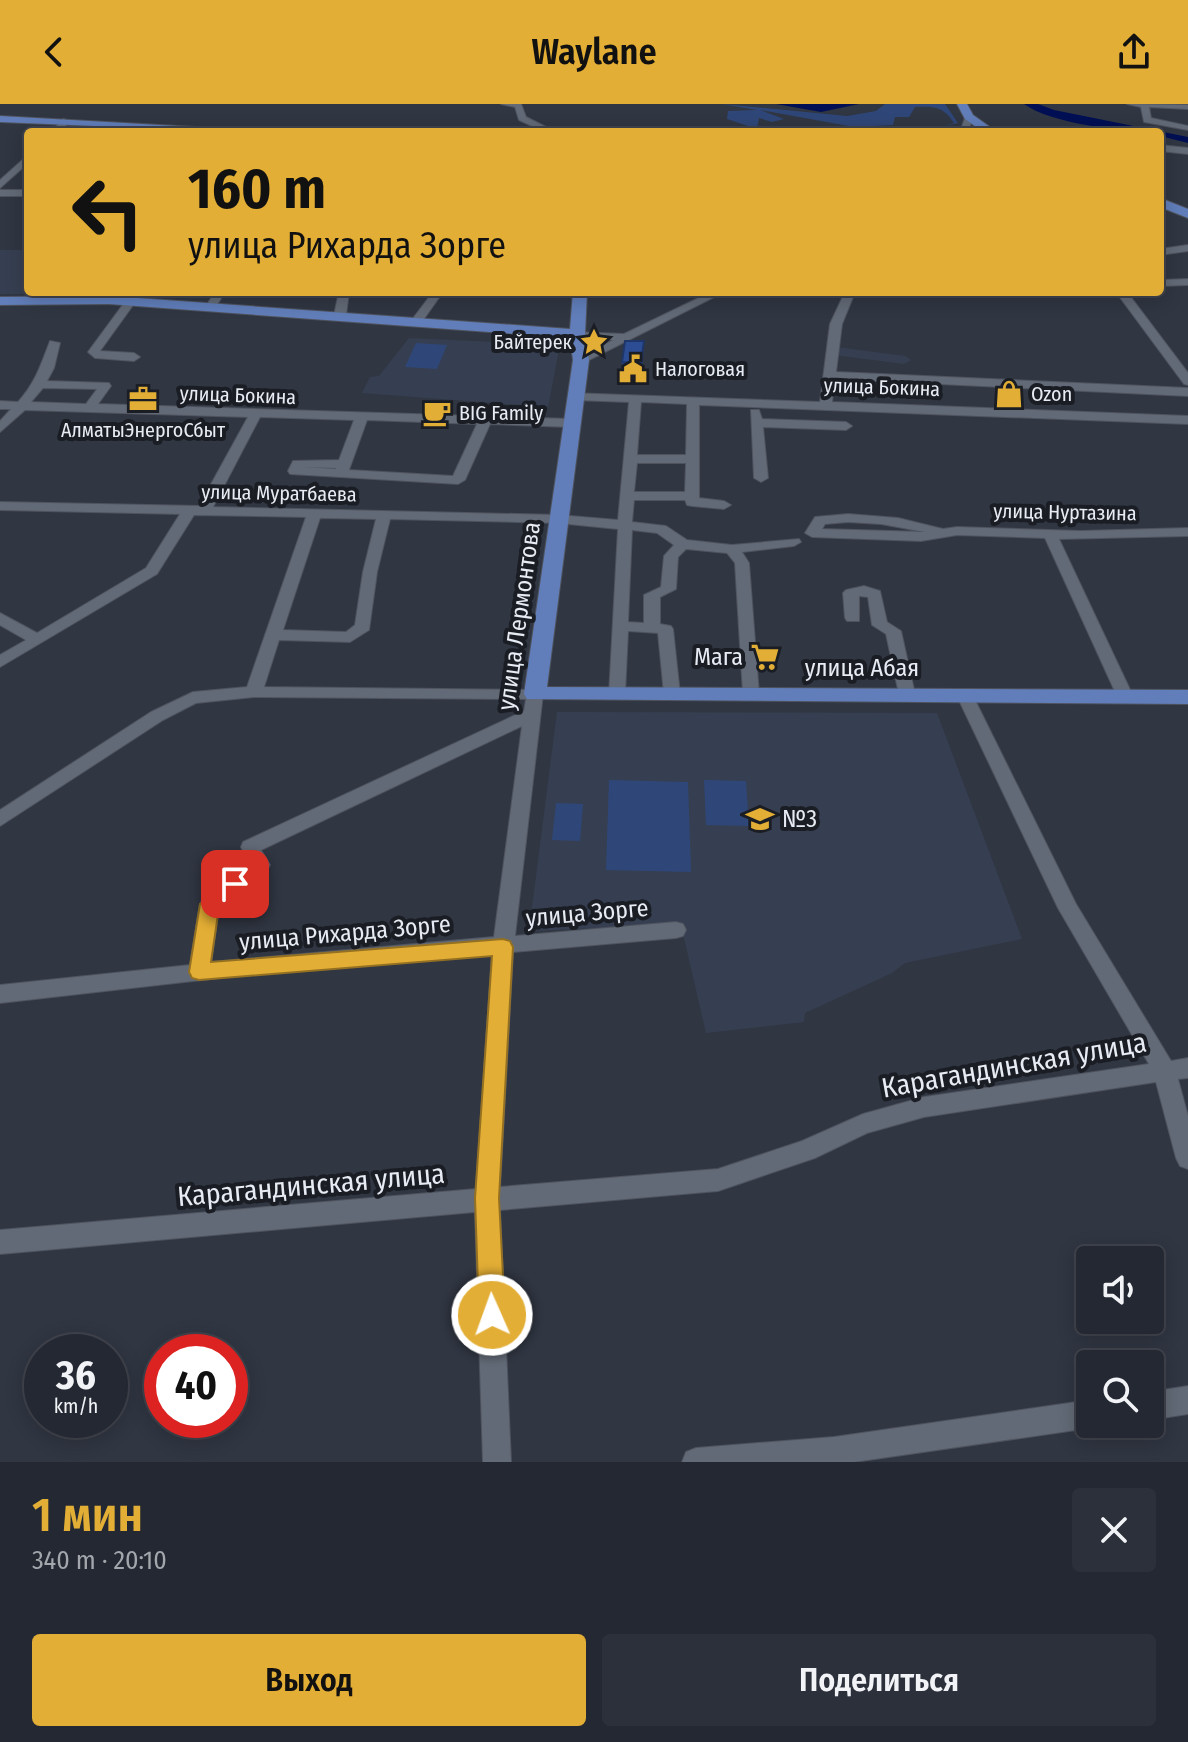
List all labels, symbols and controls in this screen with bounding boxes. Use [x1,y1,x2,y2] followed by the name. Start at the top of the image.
[32,30,76,74] icon: back
[531,30,657,74] text: Waylane
[1112,30,1156,74] icon: share
[188,156,326,223] text: 160 m
[56,160,160,264] icon: left
[188,224,506,268] text: улица Рихарда Зорге
[579,327,609,357] place icon: Байтерек
[494,330,573,354] place label: Байтерек
[618,354,648,384] public building icon: Налоговая
[655,357,745,381] place label: Налоговая
[823,373,941,401] street label: улица Бокина
[994,379,1024,409] shop icon: Ozon
[179,381,297,409] street label: улица Бокина
[1031,382,1072,406] place label: Ozon
[128,384,158,414] office icon: АлматыЭнергоСбыт
[422,398,452,428] cafe icon: BIG Family
[459,401,543,425] place label: BIG Family
[61,418,226,442] place label: АлматыЭнергоСбыт
[201,480,357,506] street label: улица Муратбаева
[993,499,1137,525] street label: улица Нуртазина
[492,520,546,712] street label: улица Лермонтова
[750,642,780,672] supermarket icon: Мага
[694,643,743,671] place label: Мага
[805,654,919,682] street label: улица Абая
[745,804,775,834] school or university icon: №3
[782,805,817,833] place label: №3
[201,850,269,918] pin
[213,862,257,906] icon: arrive
[524,894,650,932] street label: улица Зорге
[238,910,452,956] street label: улица Рихарда Зорге
[879,1025,1149,1105] street label: Карагандинская улица
[176,1157,446,1213] street label: Карагандинская улица
[1076,1246,1164,1438] map controls
[1076,1246,1164,1334] button: sound
[450,1273,534,1357] position arrow
[144,1334,248,1438] speed limit sign: 40
[1076,1350,1164,1438] button: search
[56,1352,96,1400] text: 36
[54,1394,98,1418] text: km/h
[32,1486,143,1544] text: 1 мин
[1072,1488,1156,1572] button: close
[32,1545,167,1576] text: 340 m · 20:10
[32,1634,586,1726] button: Выход
[602,1634,1156,1726] button: Поделиться

